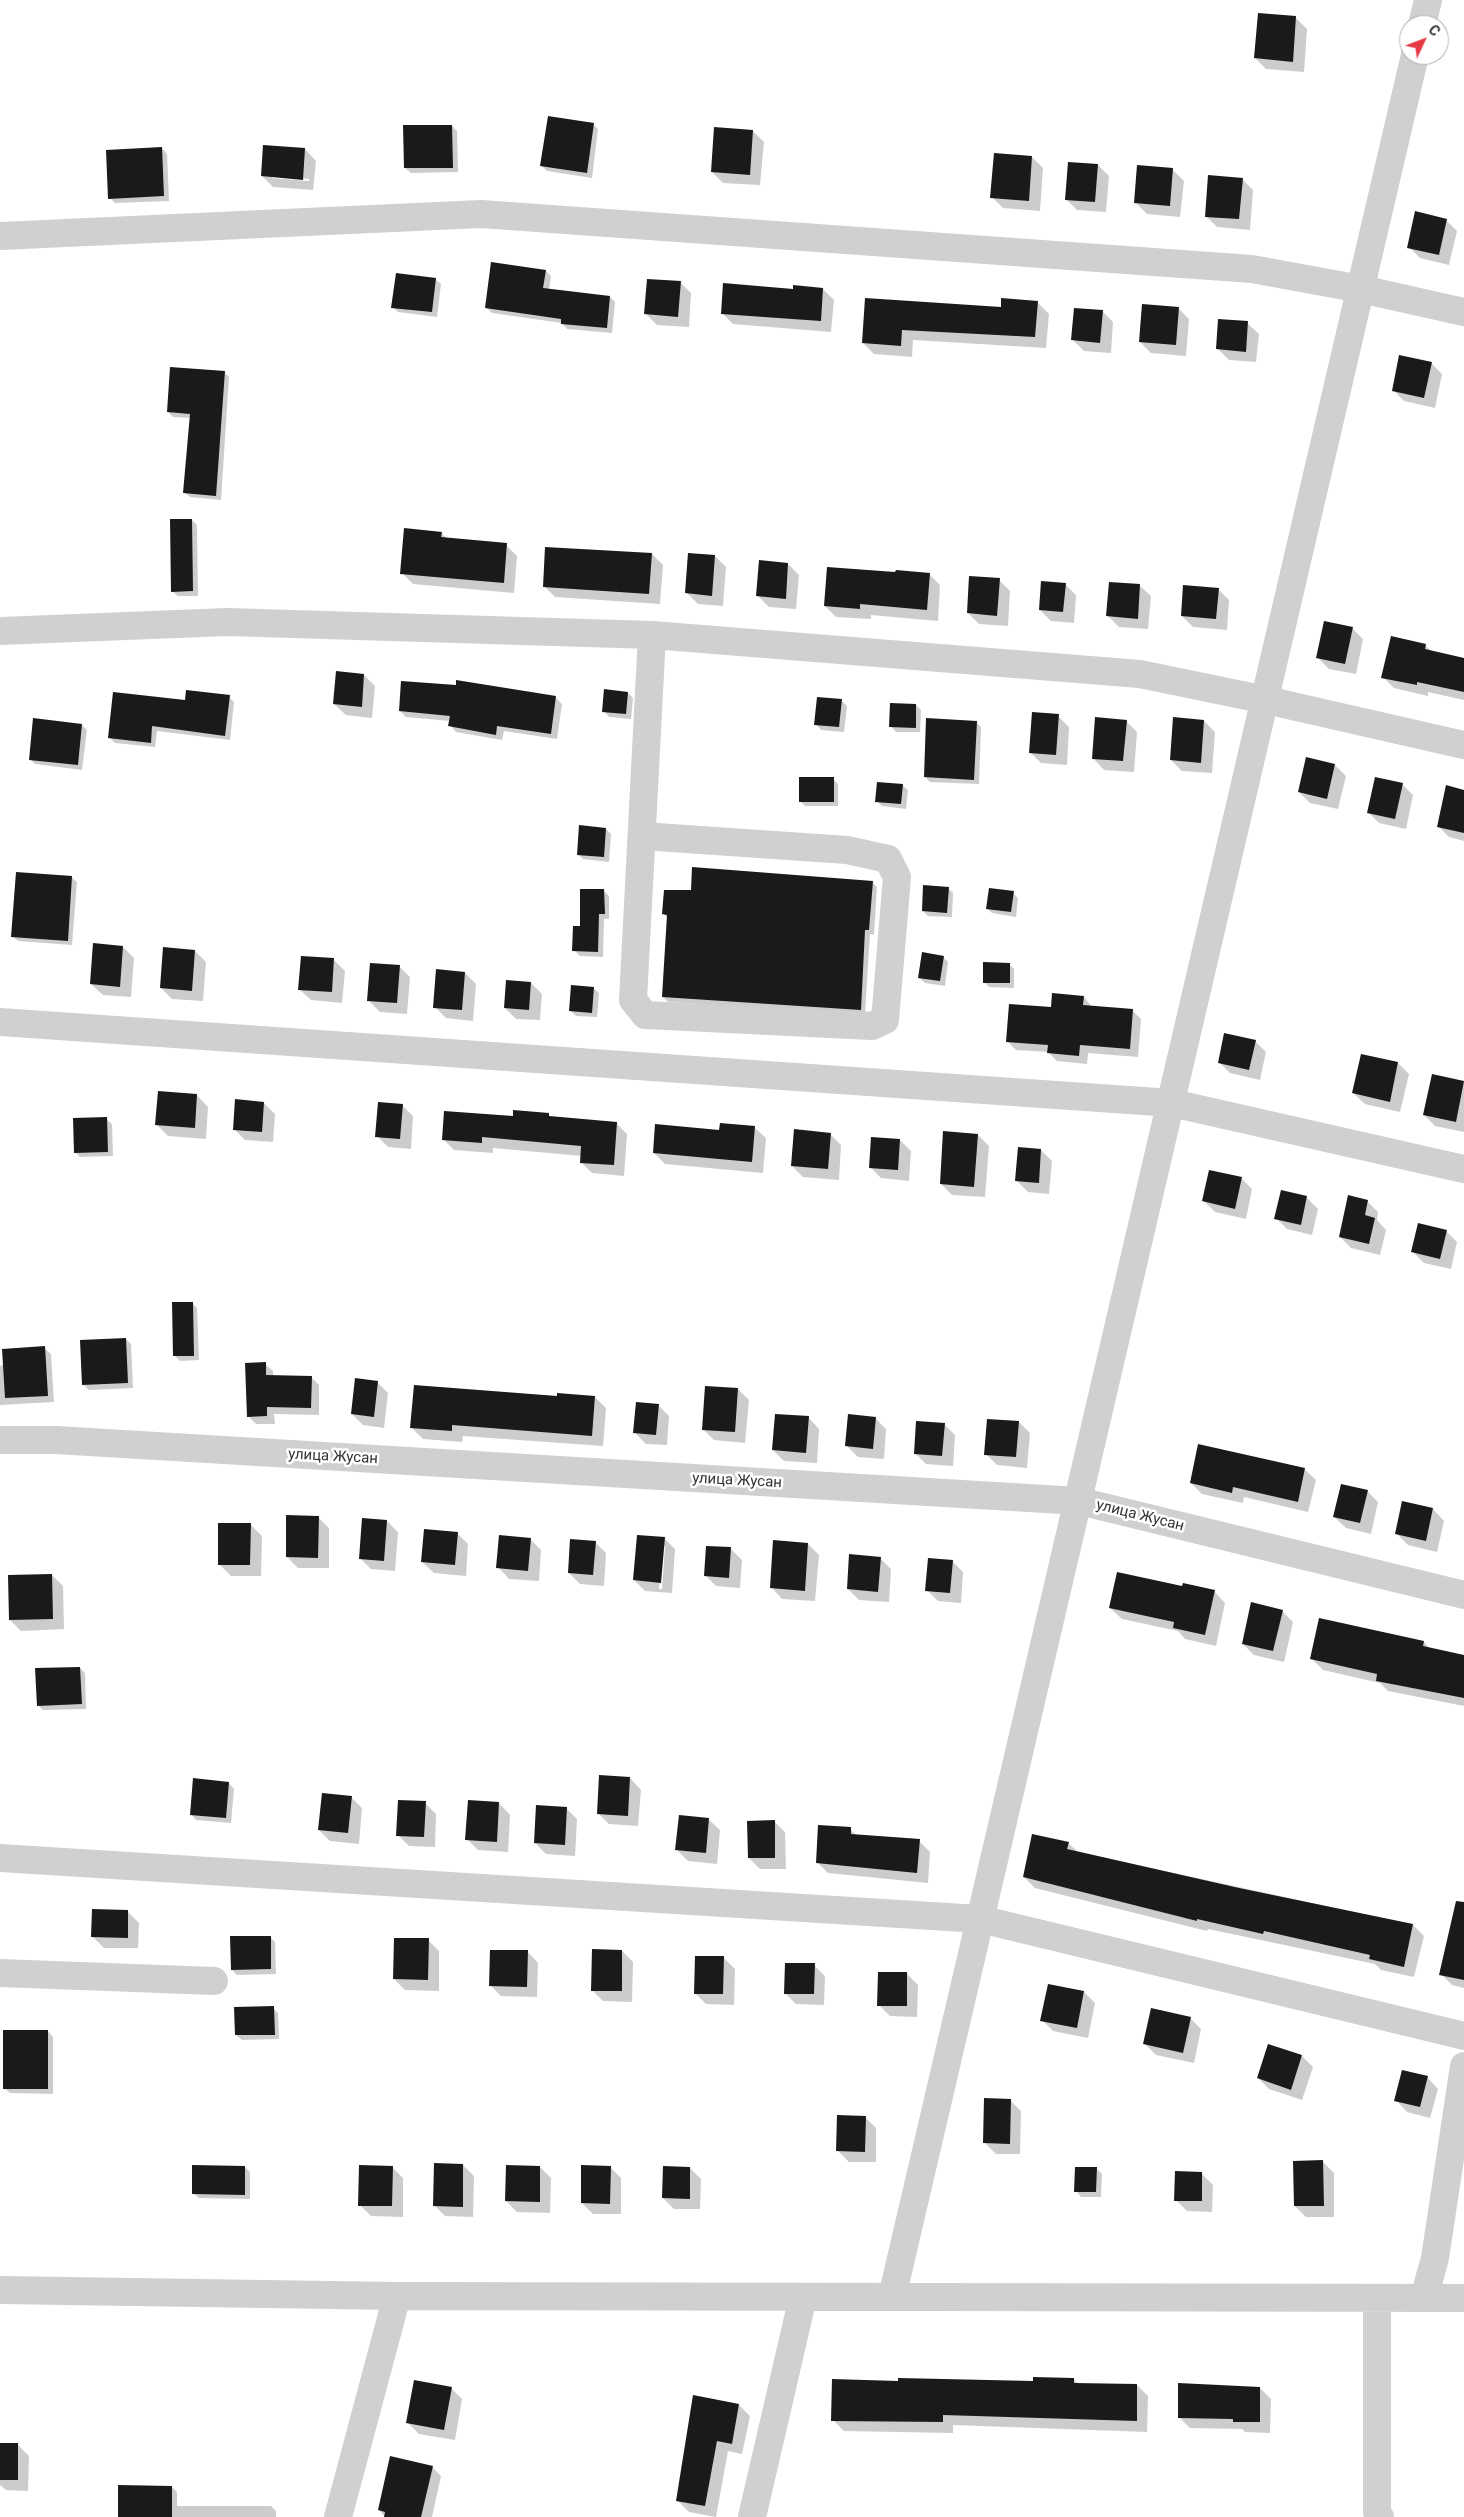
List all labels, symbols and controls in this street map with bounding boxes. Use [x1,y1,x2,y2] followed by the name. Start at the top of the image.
[1399,15,1449,65] north arrow
[1425,22,1443,39] text: С
[288,1446,378,1468] street label: улица Жусан
[692,1470,782,1492] street label: улица Жусан
[1094,1496,1186,1536] street label: улица Жусан

